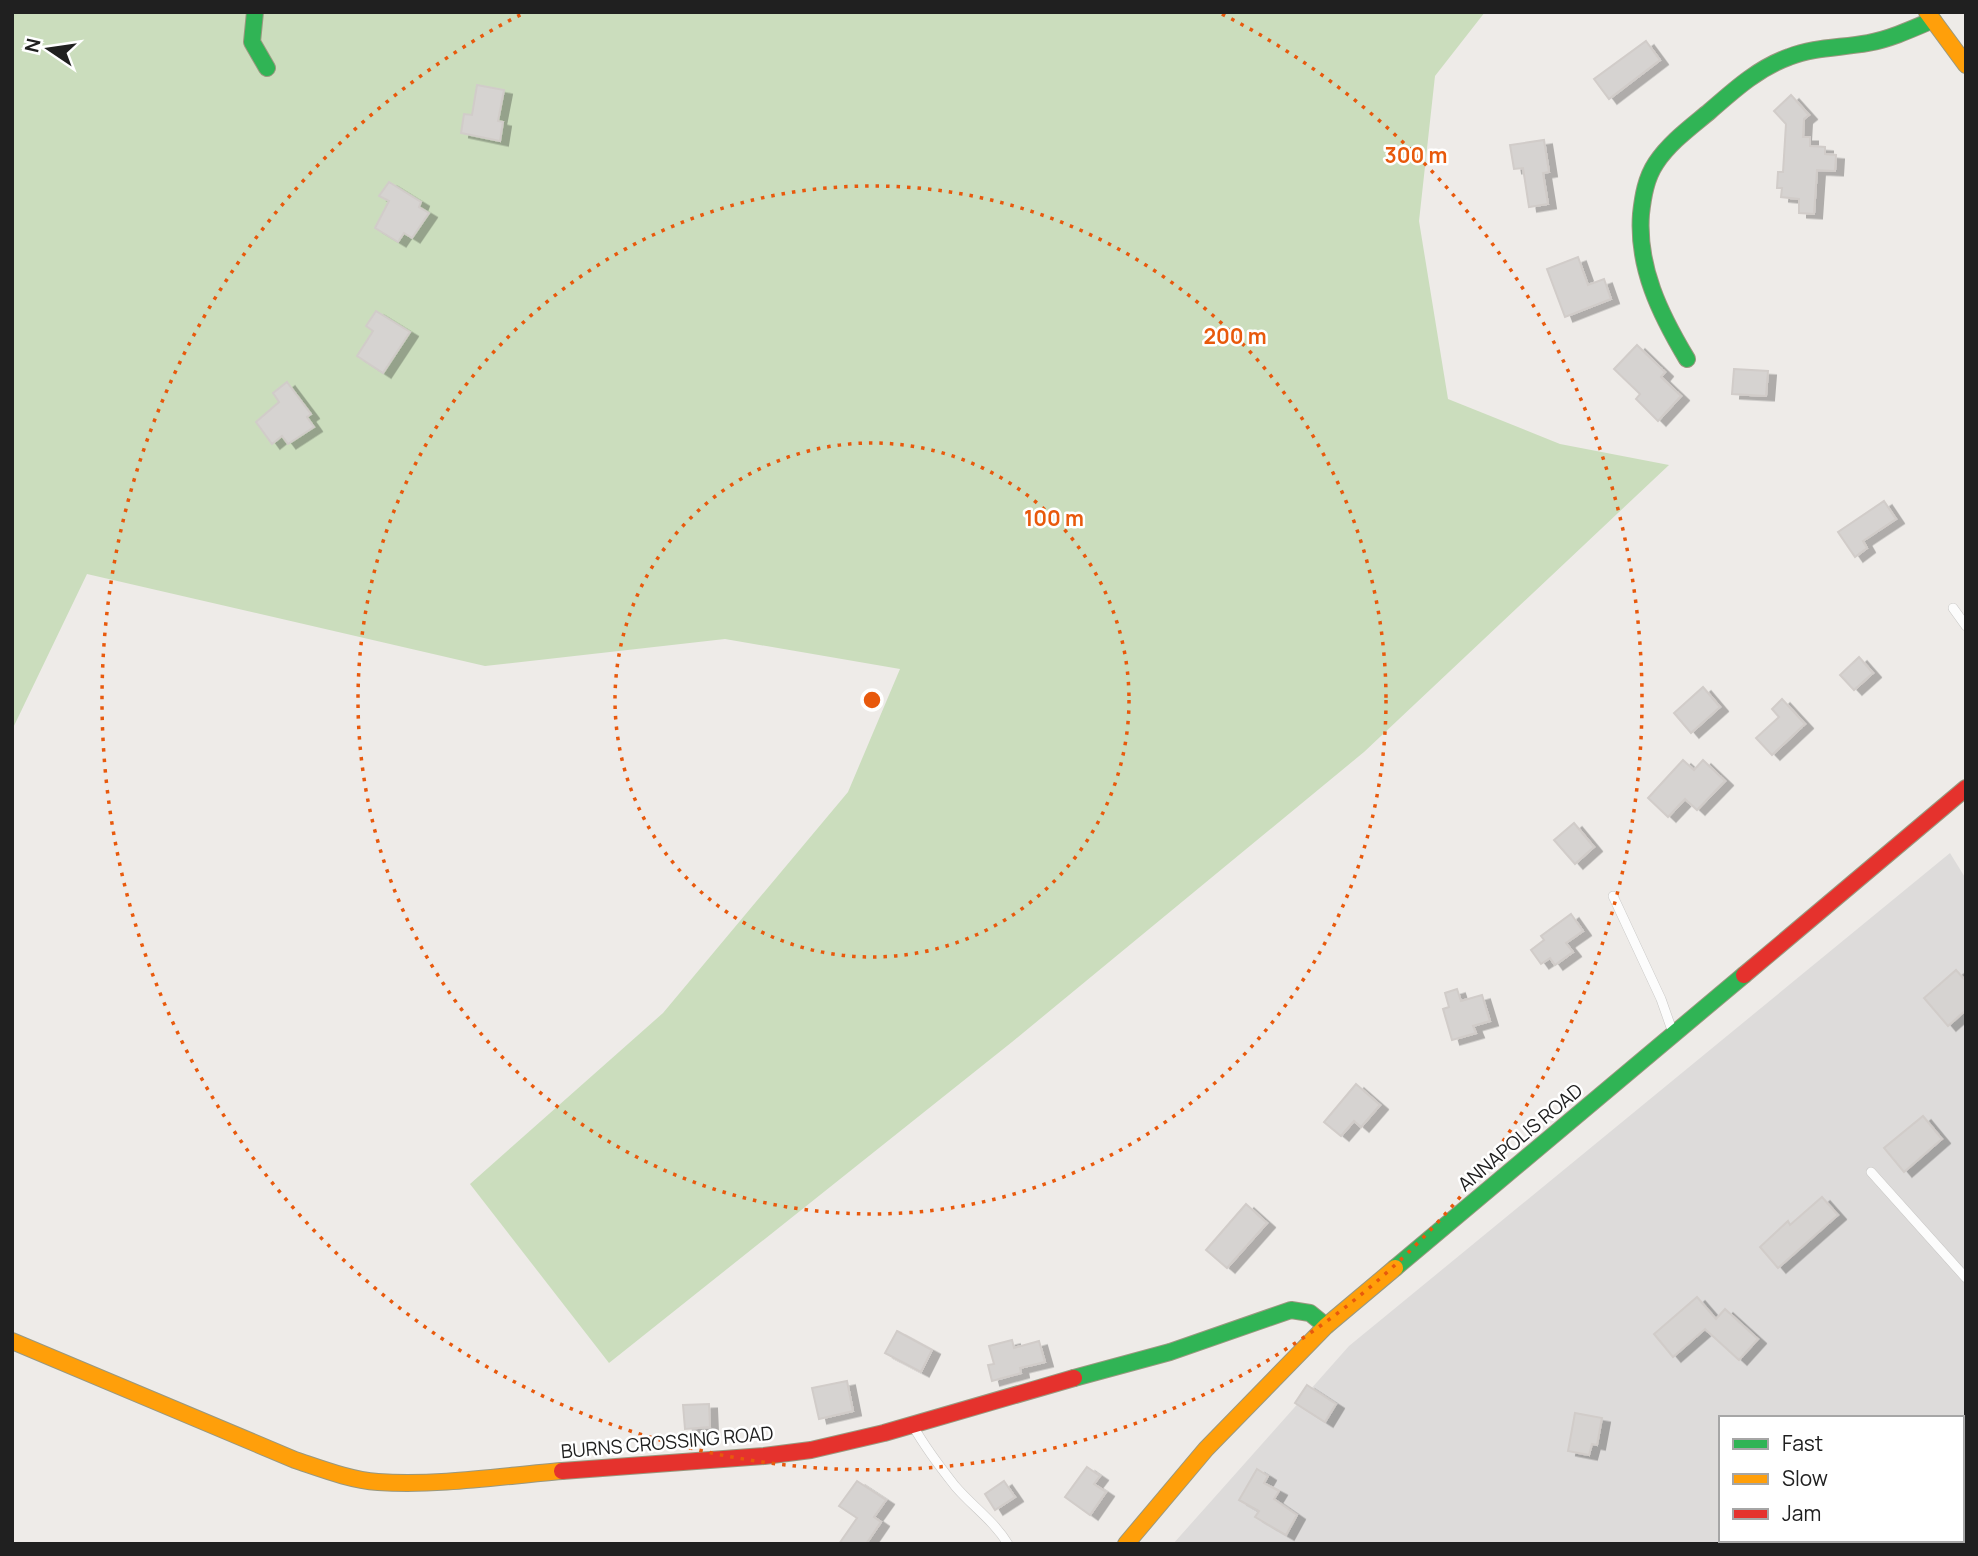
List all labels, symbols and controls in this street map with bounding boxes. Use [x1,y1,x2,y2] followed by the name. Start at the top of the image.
[14,14,84,84] north arrow
[18,36,47,55] text: N
[1385,141,1447,169] text: 300 m
[1203,322,1267,350] text: 200 m
[1024,504,1084,532] text: 100 m
[860,688,884,712] centre of rings
[1452,1077,1588,1197] street label: ANNAPOLIS ROAD
[1719,1416,1964,1542] legend
[560,1420,774,1464] street label: BURNS CROSSING ROAD
[1782,1429,1823,1457] text: Fast
[1782,1464,1828,1492] text: Slow
[1782,1499,1821,1527] text: Jam

